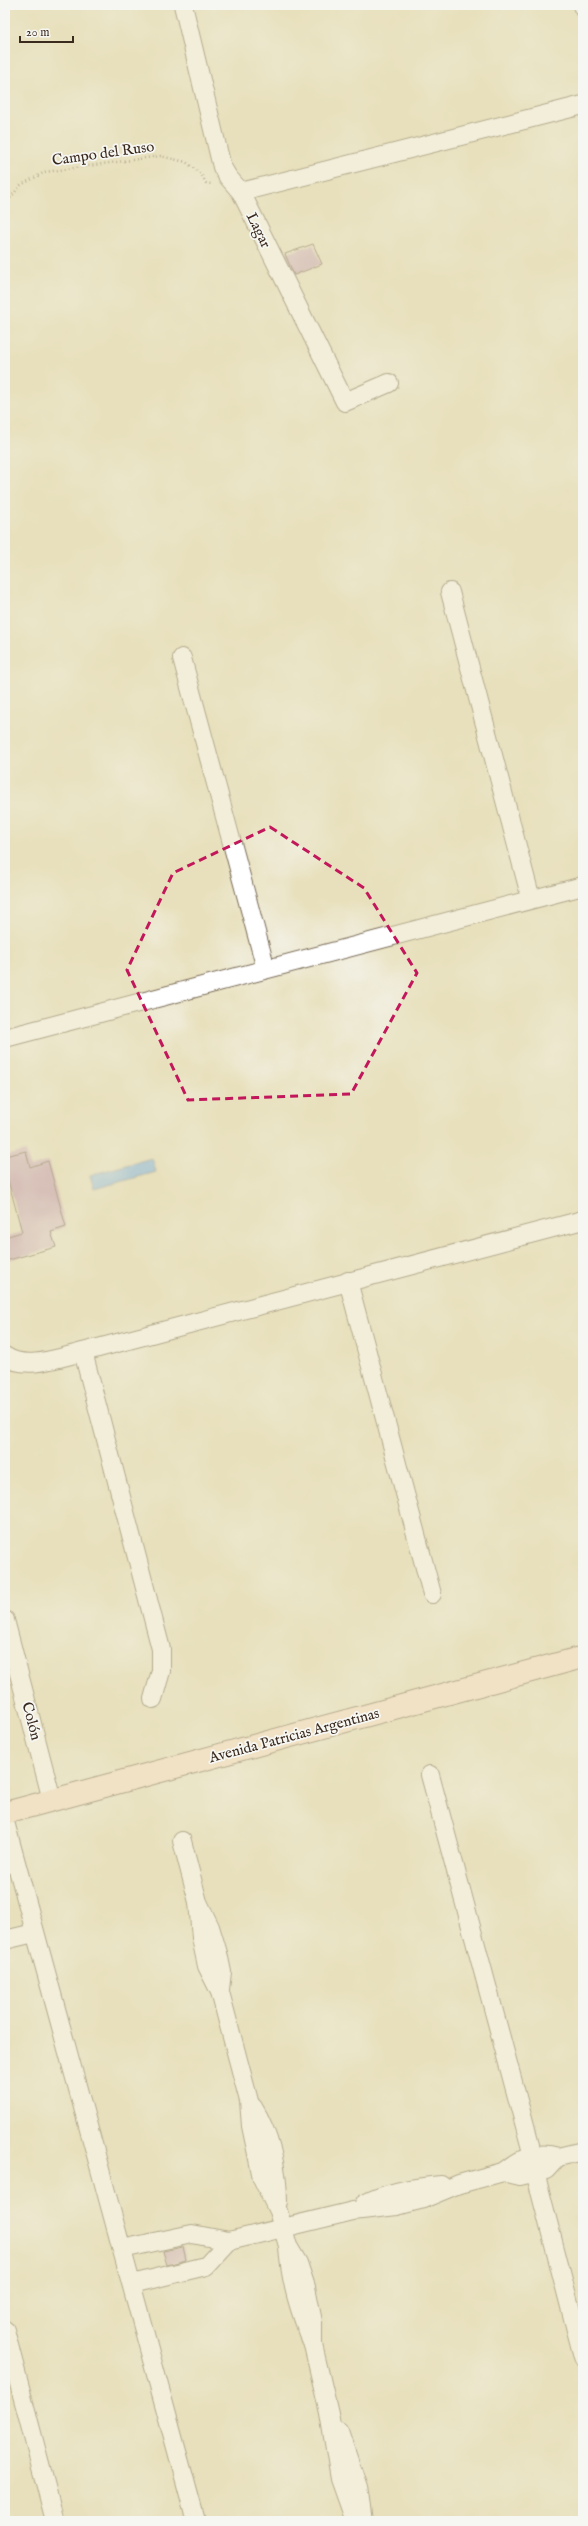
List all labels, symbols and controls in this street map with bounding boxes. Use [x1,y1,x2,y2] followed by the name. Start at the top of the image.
[20,18,73,44] scale bar
[26,25,49,40] text: 20 m
[51,137,155,170] street label: Campo del Ruso
[242,209,275,252] street label: Lagar
[17,1700,46,1742] street label: Colón
[206,1704,381,1768] street label: Avenida Patricias Argentinas

